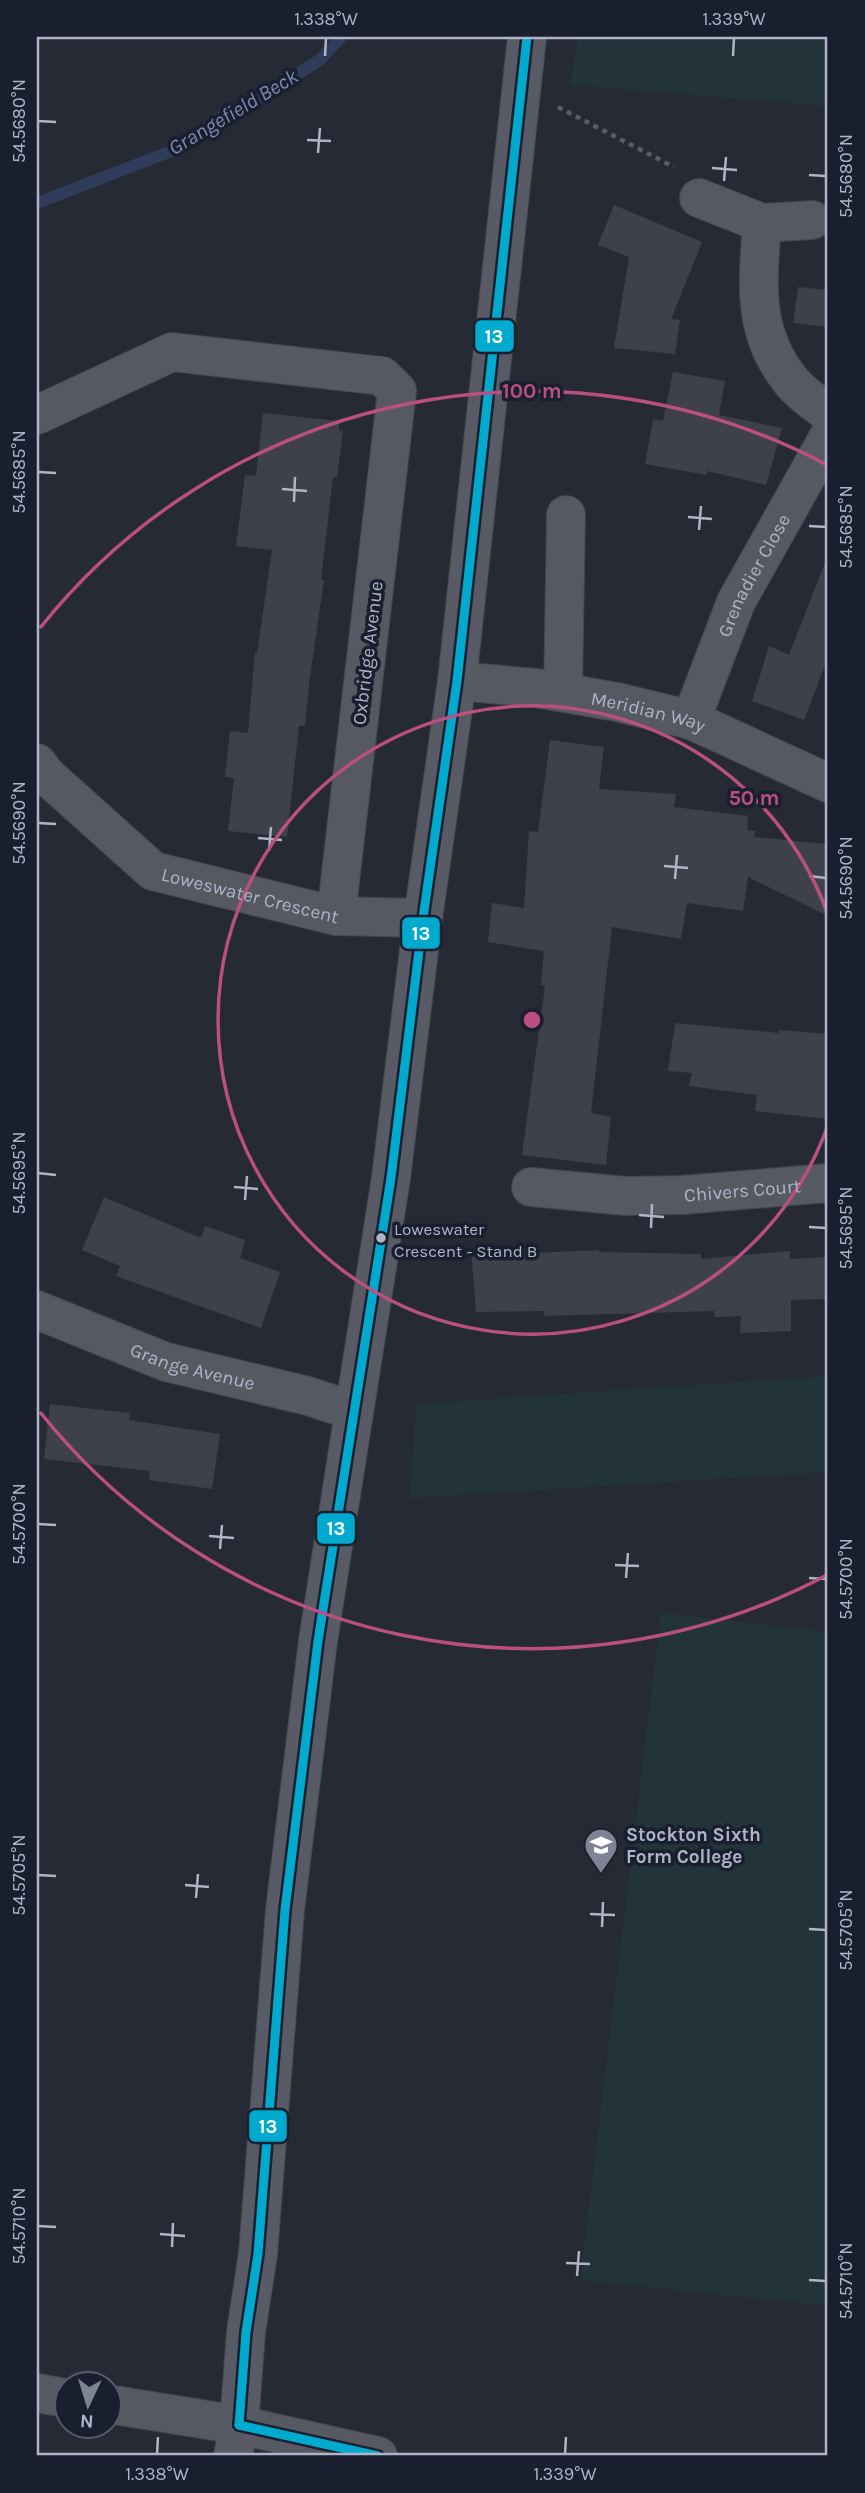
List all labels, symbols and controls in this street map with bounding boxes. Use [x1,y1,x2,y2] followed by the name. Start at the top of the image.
[294,8,358,30] text: 1.338°W
[702,8,766,30] text: 1.339°W
[164,64,302,160] water label: Grangefield Beck
[8,79,30,163] text: 54.5680°N
[835,134,857,218] text: 54.5680°N
[474,319,515,353] line badge: 13
[485,326,503,348] text: 13
[502,379,562,403] text: 100 m
[8,430,30,514] text: 54.5685°N
[835,485,857,569] text: 54.5685°N
[714,510,795,640] street label: Grenadier Close
[348,580,388,726] street label: Oxbridge Avenue
[589,688,709,737] street label: Meridian Way
[8,781,30,865] text: 54.5690°N
[729,786,779,810] text: 50 m
[835,836,857,920] text: 54.5690°N
[159,864,341,928] street label: Loweswater Crescent
[401,916,441,950] line badge: 13
[412,923,430,945] text: 13
[520,1008,544,1032] centre of rings
[8,1132,30,1214] text: 54.5695°N
[683,1175,802,1207] street label: Chivers Court
[835,1187,857,1269] text: 54.5695°N
[394,1219,537,1261] place label: Loweswater Crescent - Stand B
[374,1231,388,1245] marker: Loweswater Crescent - Stand B
[127,1339,257,1395] street label: Grange Avenue
[8,1483,30,1565] text: 54.5700°N
[316,1512,356,1545] line badge: 13
[327,1518,345,1540] text: 13
[835,1538,857,1620] text: 54.5700°N
[626,1824,761,1868] place label: Stockton Sixth Form College
[582,1826,620,1875] school or university icon: Stockton Sixth Form College
[8,1834,30,1916] text: 54.5705°N
[835,1889,857,1971] text: 54.5705°N
[248,2109,288,2143] line badge: 13
[259,2116,277,2138] text: 13
[8,2187,30,2265] text: 54.5710°N
[835,2242,857,2320] text: 54.5710°N
[52,2370,122,2440] north arrow
[79,2410,94,2432] text: N
[125,2463,189,2485] text: 1.338°W
[533,2463,597,2485] text: 1.339°W

